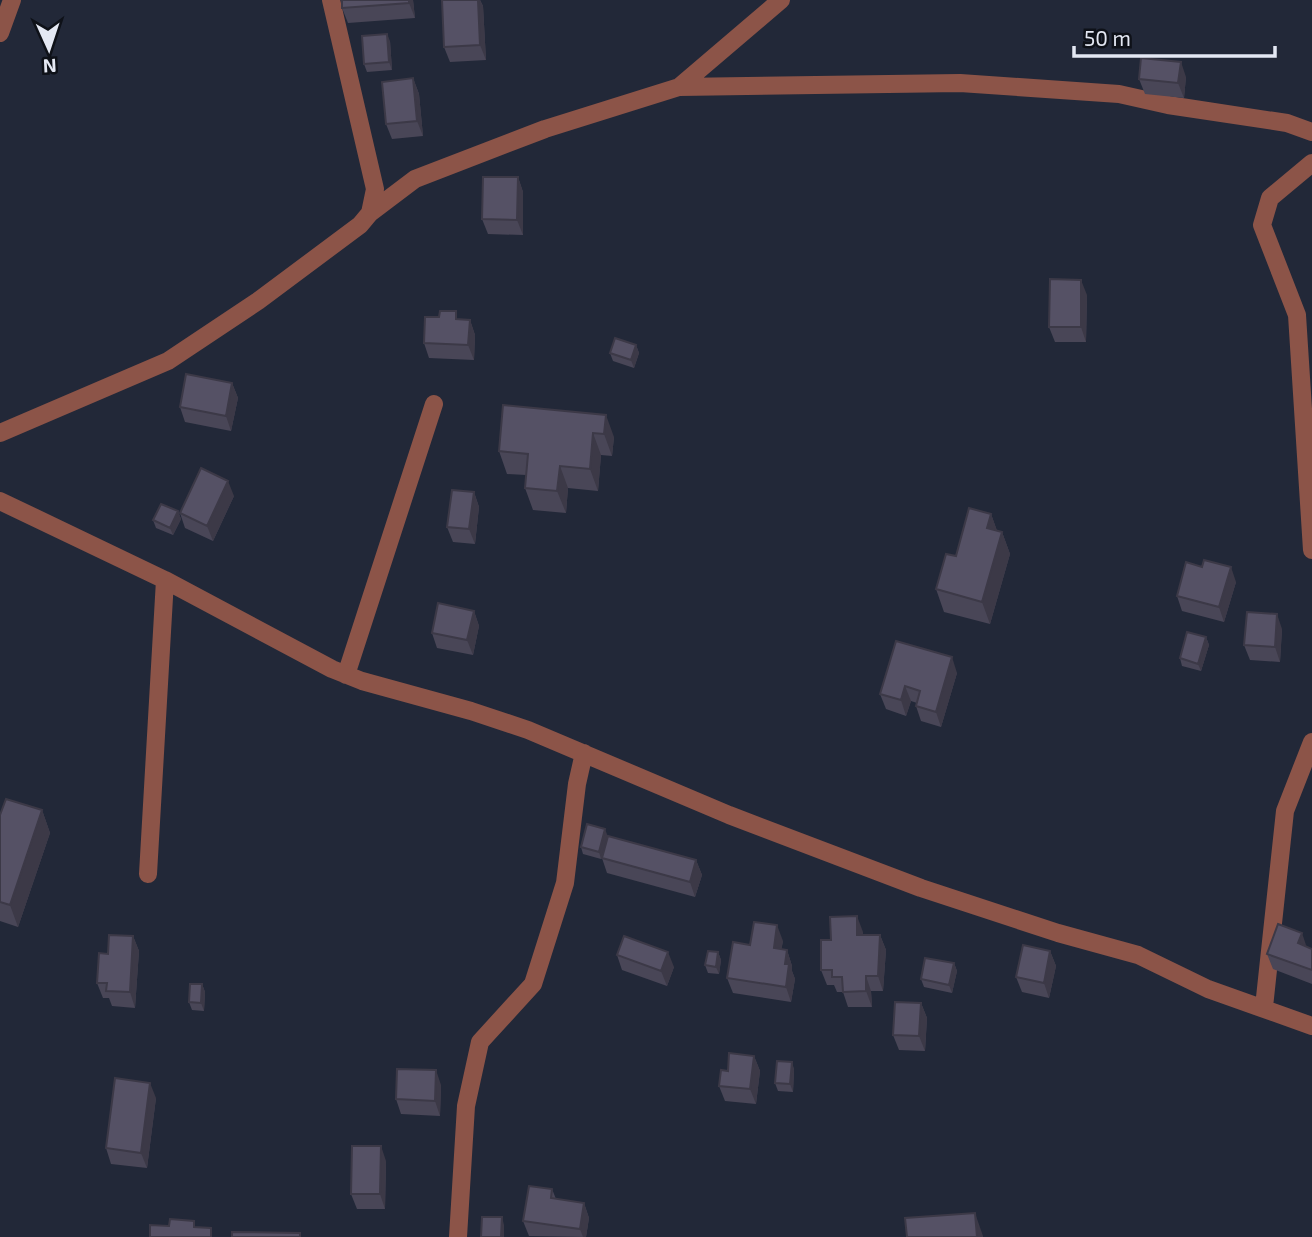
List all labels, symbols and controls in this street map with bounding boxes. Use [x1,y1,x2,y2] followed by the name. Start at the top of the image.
[14,14,84,84] north arrow
[1074,14,1275,58] scale bar
[1084,25,1131,50] text: 50 m
[42,55,57,78] text: N

